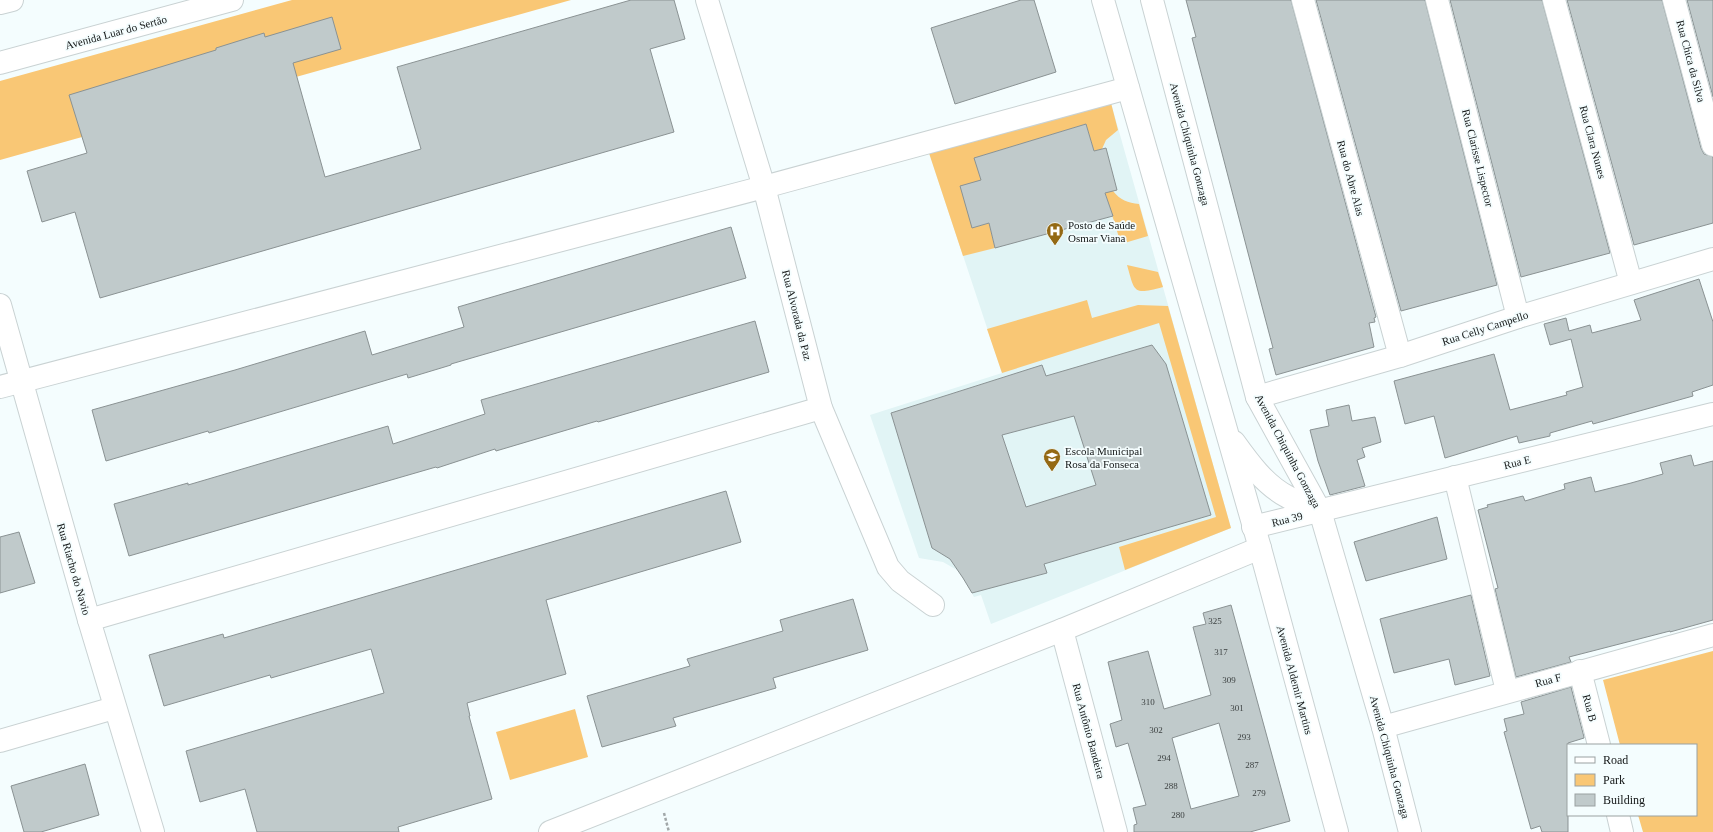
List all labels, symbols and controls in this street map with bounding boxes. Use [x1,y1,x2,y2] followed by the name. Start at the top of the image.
[64,13,169,51] street label: Avenida Luar do Sertão
[1674,19,1708,104] street label: Rua Chica da Silva
[1168,81,1212,207] street label: Avenida Chiquinha Gonzaga
[1577,104,1609,180] street label: Rua Clara Nunes
[1460,108,1496,208] street label: Rua Clarisse Lispector
[1335,139,1367,217] street label: Rua do Abre Alas
[1068,219,1135,244] place label: Posto de Saúde Osmar Viana
[1045,221,1065,246] hospital icon: Posto de Saúde Osmar Viana
[780,269,814,361] street label: Rua Alvorada da Paz
[1440,308,1530,348] street label: Rua Celly Campello
[1253,392,1323,510] street label: Avenida Chiquinha Gonzaga
[1065,445,1142,470] place label: Escola Municipal Rosa da Fonseca
[1042,447,1062,472] school or university icon: Escola Municipal Rosa da Fonseca
[1502,453,1532,471] street label: Rua E
[1270,509,1304,529] street label: Rua 39
[55,522,93,617] street label: Rua Riacho do Navio
[1208,616,1222,626] house number: 325
[1275,624,1315,736] street label: Avenida Aldemir Martins
[1214,647,1228,657] house number: 317
[1534,671,1562,689] street label: Rua F
[1222,675,1236,685] house number: 309
[1070,682,1108,780] street label: Rua Antônio Bandeira
[1581,693,1599,723] street label: Rua B
[1368,694,1412,820] street label: Avenida Chiquinha Gonzaga
[1141,697,1155,707] house number: 310
[1230,703,1244,713] house number: 301
[1149,725,1163,735] house number: 302
[1237,732,1251,742] house number: 293
[1567,744,1697,816] legend
[1157,753,1171,763] house number: 294
[1603,753,1628,767] text: Road
[1245,760,1259,770] house number: 287
[1603,773,1625,787] text: Park
[1164,781,1178,791] house number: 288
[1252,788,1266,798] house number: 279
[1603,793,1645,807] text: Building
[1171,810,1185,820] house number: 280

